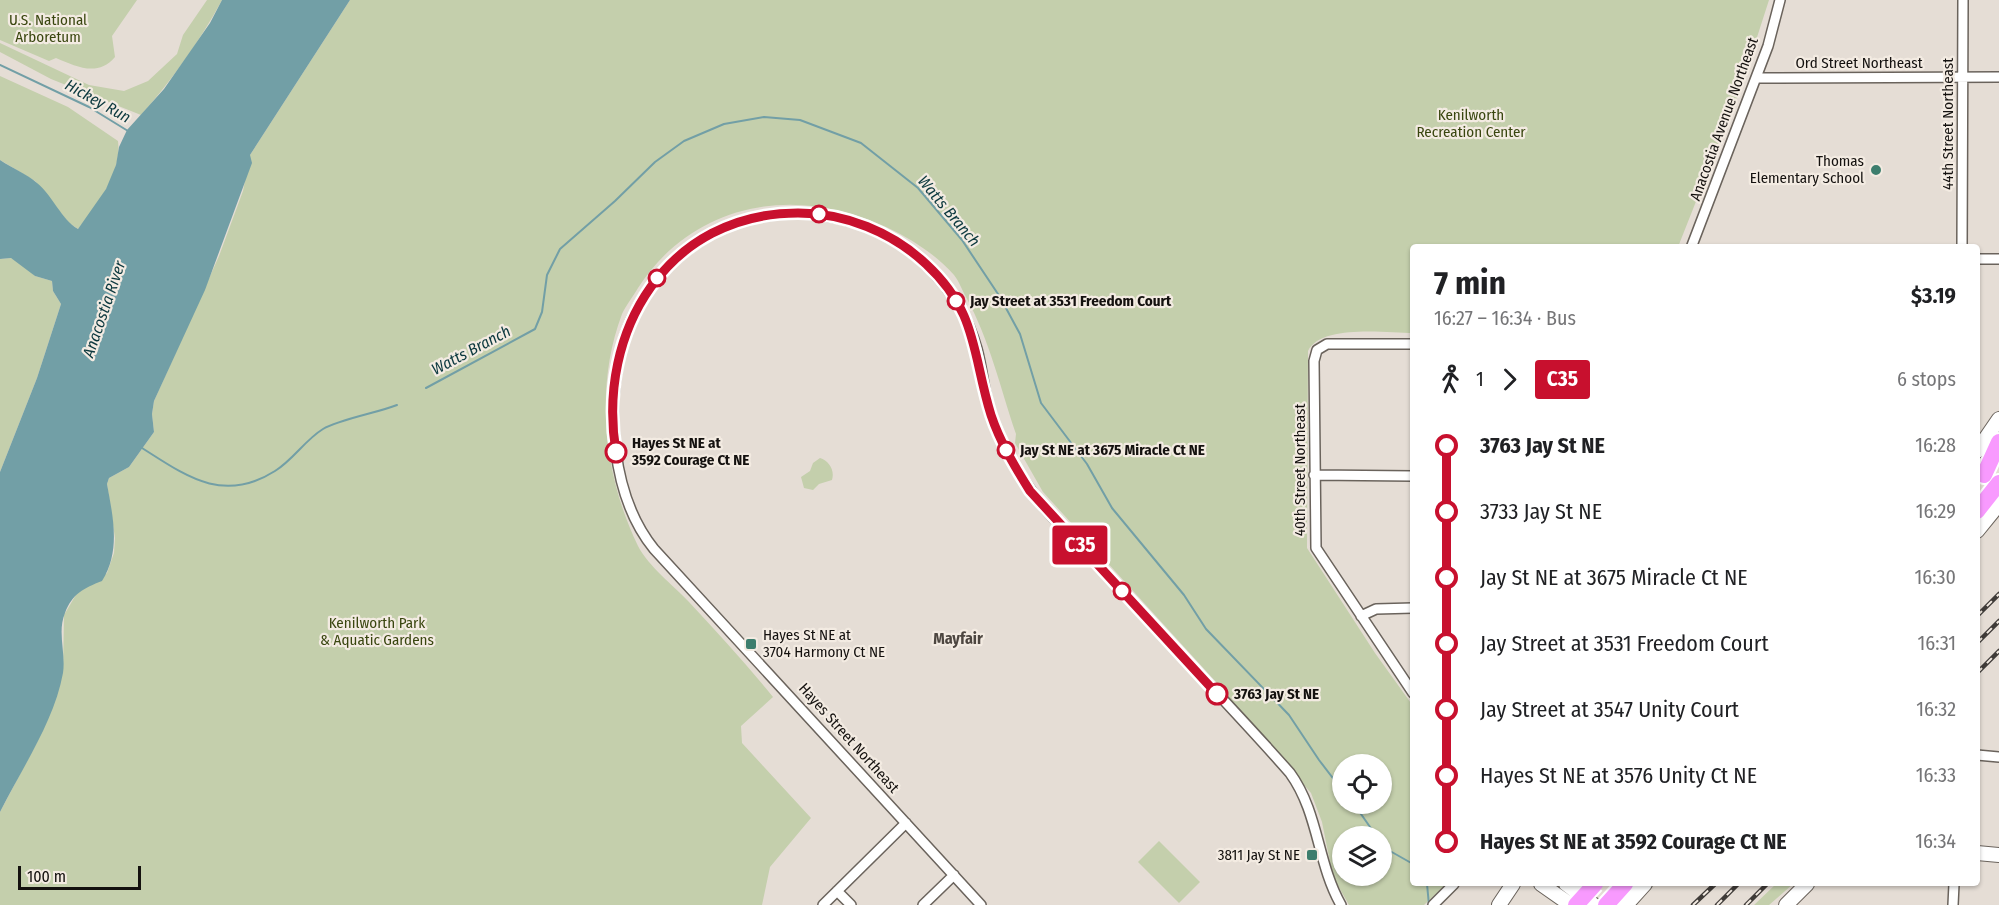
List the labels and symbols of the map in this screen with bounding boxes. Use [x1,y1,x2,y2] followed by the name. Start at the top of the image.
[9,11,87,46] park label: U.S. National Arboretum
[1686,35,1762,203] street label: Anacostia Avenue Northeast
[1795,54,1923,72] street label: Ord Street Northeast
[1939,58,1957,190] street label: 44th Street Northeast
[62,75,134,127] water label: Hickey Run
[1416,106,1526,141] park label: Kenilworth Recreation Center
[1750,152,1864,187] place label: Thomas Elementary School
[1869,163,1883,177] marker: Thomas Elementary School
[914,172,984,250] water label: Watts Branch
[810,205,828,223] unlabelled marker
[78,258,130,361] water label: Anacostia River
[648,269,666,287] unlabelled marker
[947,292,965,310] marker: Jay Street at 3531 Freedom Court
[969,292,1172,310] place label: Jay Street at 3531 Freedom Court
[428,321,514,379] water label: Watts Branch
[1291,404,1309,536] street label: 40th Street Northeast
[631,434,749,469] place label: Hayes St NE at 3592 Courage Ct NE
[605,441,627,463] marker: Hayes St NE at 3592 Courage Ct NE
[997,441,1015,459] marker: Jay St NE at 3675 Miracle Ct NE
[1019,441,1205,459] place label: Jay St NE at 3675 Miracle Ct NE
[1046,526,1114,564] line badge: C35
[1113,582,1131,600] unlabelled marker
[320,614,434,649] park label: Kenilworth Park & Aquatic Gardens
[763,626,885,661] place label: Hayes St NE at 3704 Harmony Ct NE
[933,629,983,648] district label: Mayfair
[744,637,758,651] marker: Hayes St NE at 3704 Harmony Ct NE
[795,679,903,797] street label: Hayes Street Northeast
[1206,683,1228,705] marker: 3763 Jay St NE
[1233,685,1319,703] place label: 3763 Jay St NE
[1218,846,1300,864] place label: 3811 Jay St NE
[1305,848,1319,862] marker: 3811 Jay St NE
[18,863,141,890] scale bar

